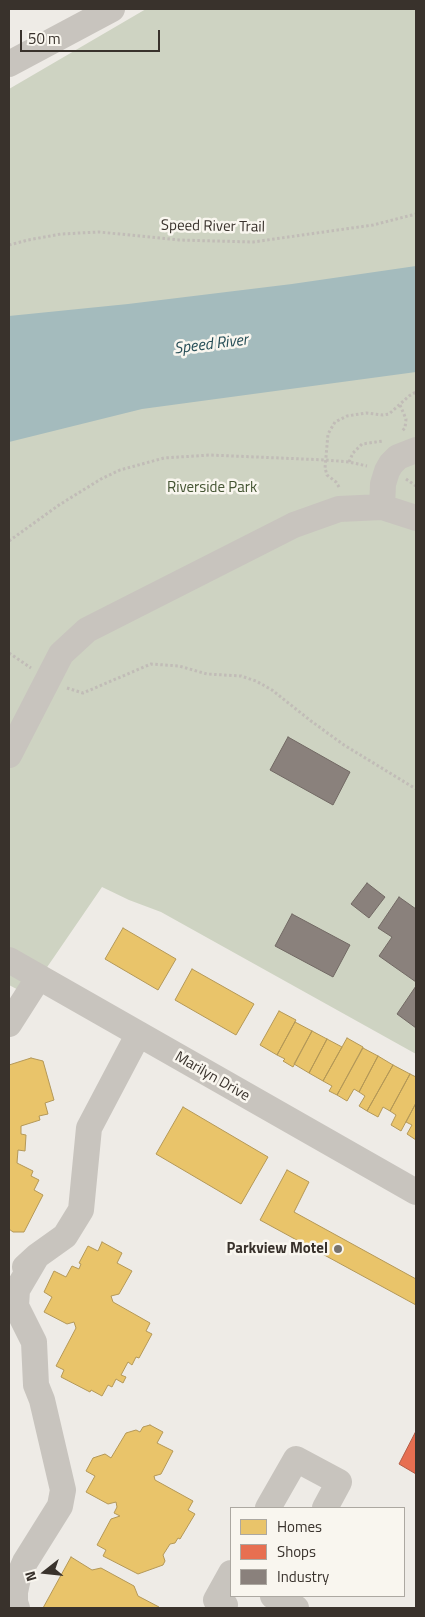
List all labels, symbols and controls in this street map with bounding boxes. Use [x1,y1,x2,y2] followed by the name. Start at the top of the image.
[22,20,162,52] scale bar
[28,27,61,50] text: 50 m
[161,217,265,237] street label: Speed River Trail
[173,331,249,359] water label: Speed River
[167,479,257,497] park label: Riverside Park
[171,1048,253,1106] street label: Marilyn Drive
[226,1240,328,1258] place label: Parkview Motel
[332,1243,344,1255] marker: Parkview Motel
[230,1507,405,1597] legend
[277,1515,322,1538] text: Homes
[277,1540,316,1563] text: Shops
[20,1547,70,1597] north arrow
[277,1565,329,1588] text: Industry
[19,1569,42,1584] text: N

